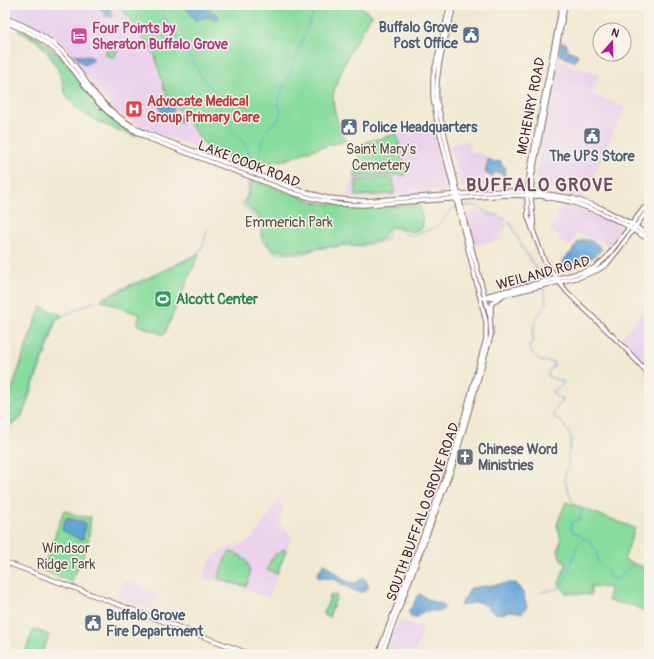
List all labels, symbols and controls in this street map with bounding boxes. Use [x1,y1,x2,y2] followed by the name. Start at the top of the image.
[379,19,459,52] place label: Buffalo Grove Post Office
[92,20,229,53] place label: Four Points by Sheraton Buffalo Grove
[592,22,632,62] north arrow
[461,25,481,45] public building icon: Buffalo Grove Post Office
[69,26,89,46] hotel icon: Four Points by Sheraton Buffalo Grove
[610,26,621,41] text: N
[513,56,549,156] street label: MCHENRY ROAD
[147,93,261,126] place label: Advocate Medical Group Primary Care
[124,99,144,119] hospital icon: Advocate Medical Group Primary Care
[339,117,359,137] public building icon: Police Headquarters
[362,119,478,136] place label: Police Headquarters
[582,126,602,146] public building icon: The UPS Store
[196,137,303,191] street label: LAKE COOK ROAD
[346,141,417,174] park label: Saint Mary's Cemetery
[548,148,636,165] place label: The UPS Store
[466,174,614,197] district label: BUFFALO GROVE
[245,214,333,231] park label: Emmerich Park
[494,252,592,294] street label: WEILAND ROAD
[153,289,173,309] sports icon: Alcott Center
[176,291,259,308] place label: Alcott Center
[383,420,463,604] street label: SOUTH BUFFALO GROVE ROAD
[478,441,558,474] place label: Chinese Word Ministries
[455,447,475,467] church icon: Chinese Word Ministries
[37,540,96,573] park label: Windsor Ridge Park
[106,607,204,640] place label: Buffalo Grove Fire Department
[83,613,103,633] public building icon: Buffalo Grove Fire Department

